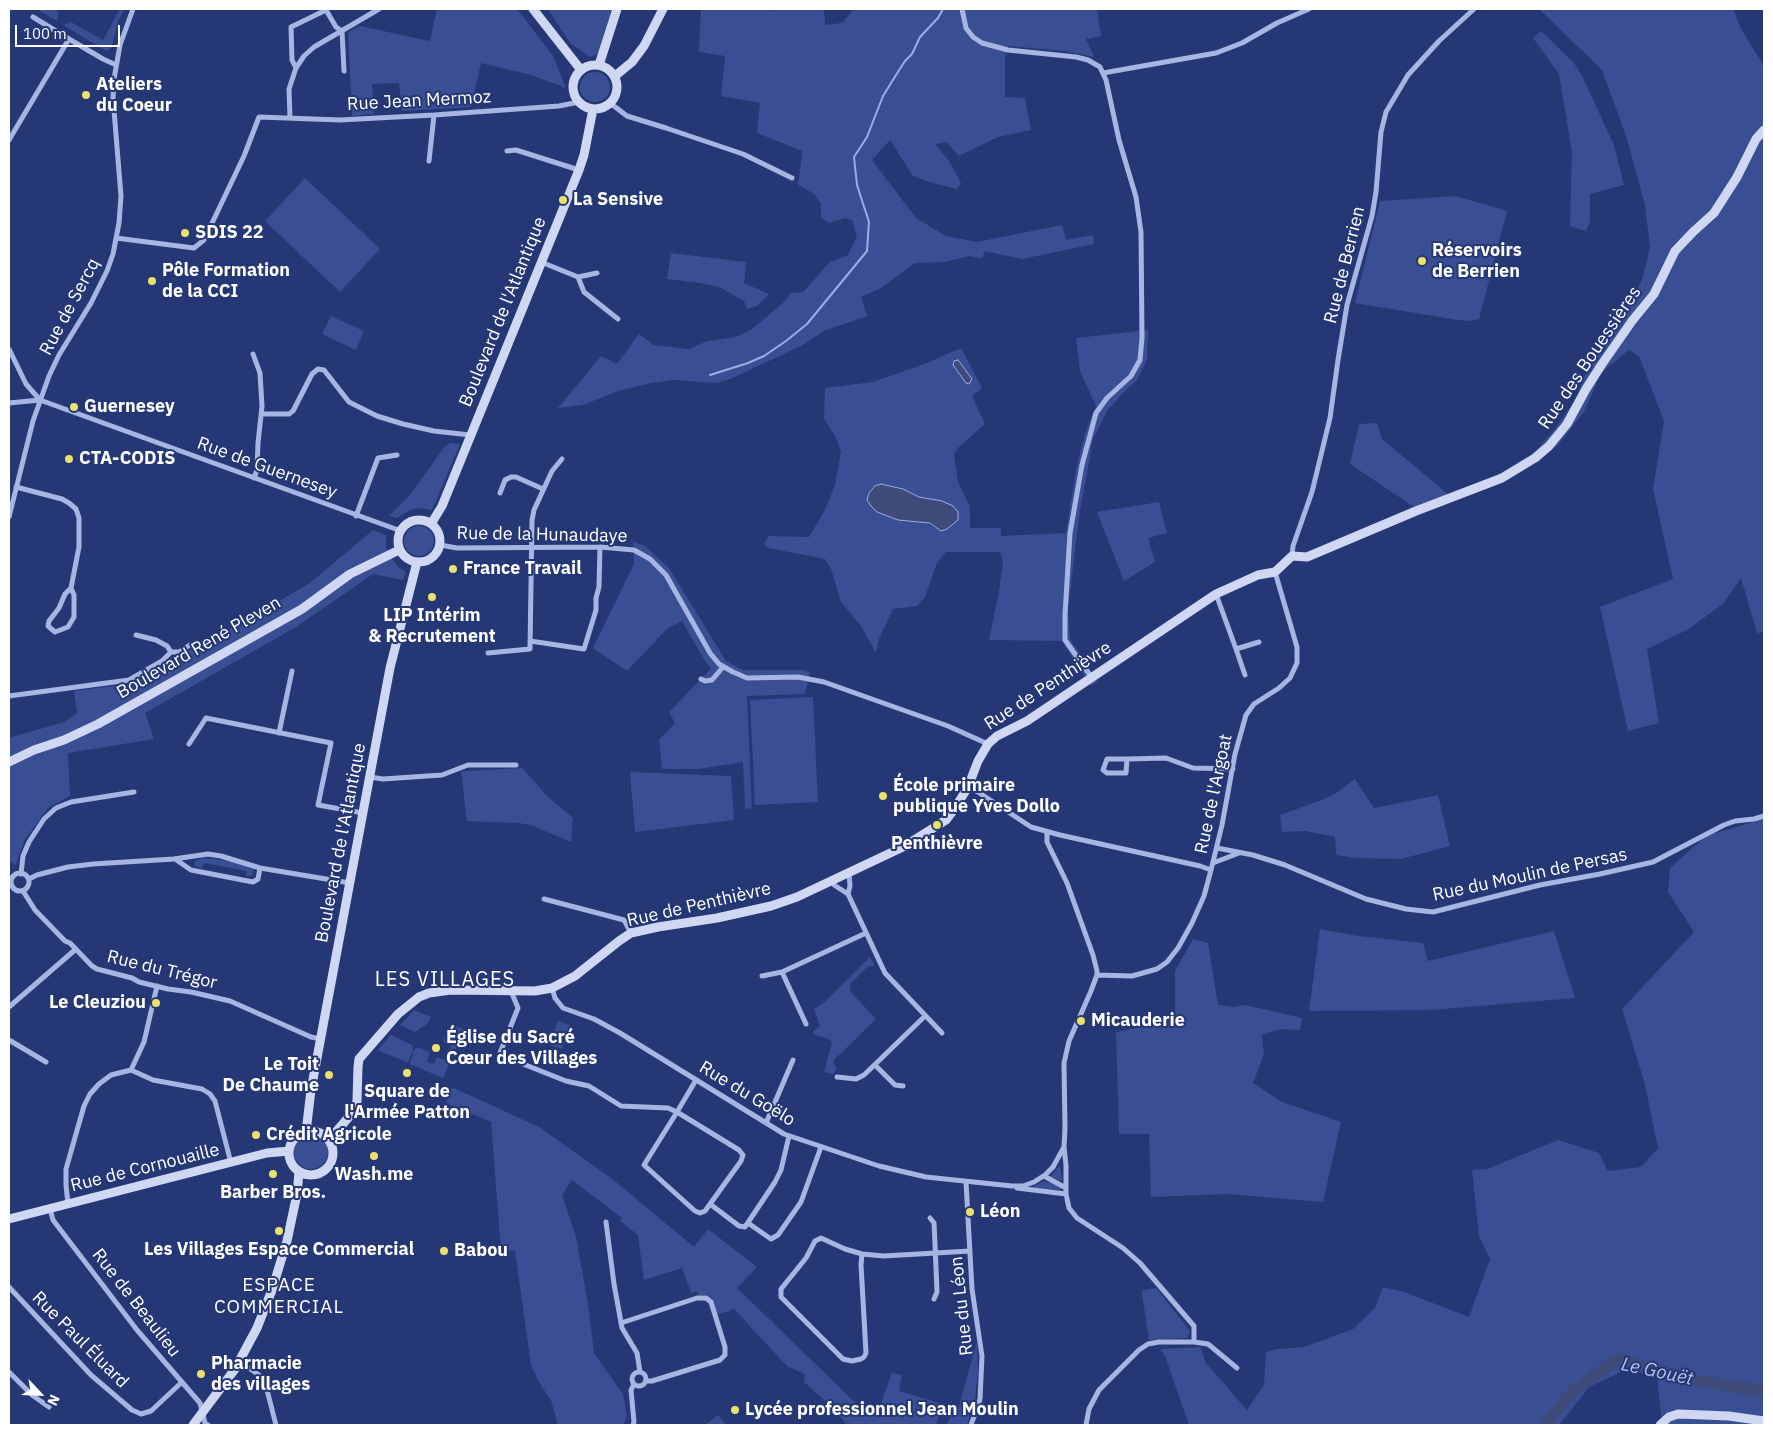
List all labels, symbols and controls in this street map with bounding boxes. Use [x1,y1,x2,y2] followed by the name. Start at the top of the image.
[18,15,122,47] scale bar
[23,24,67,43] text: 100 m
[96,74,172,116] place label: Ateliers du Coeur
[346,86,492,116] street label: Rue Jean Mermoz
[80,89,92,101] marker: Ateliers du Coeur
[573,189,663,211] place label: La Sensive
[557,194,569,206] marker: La Sensive
[1320,204,1370,326] street label: Rue de Berrien
[455,214,551,410] street label: Boulevard de l'Atlantique
[195,222,264,244] place label: SDIS 22
[179,227,191,239] marker: SDIS 22
[1432,240,1522,282] place label: Réservoirs de Berrien
[35,255,105,359] street label: Rue de Sercq
[1416,255,1428,267] marker: Réservoirs de Berrien
[162,260,290,302] place label: Pôle Formation de la CCI
[146,275,158,287] marker: Pôle Formation de la CCI
[1534,282,1646,434] street label: Rue des Bouessières
[84,396,175,418] place label: Guernesey
[68,401,80,413] marker: Guernesey
[194,433,340,503] street label: Rue de Guernesey
[79,448,176,470] place label: CTA-CODIS
[63,453,75,465] marker: CTA-CODIS
[456,523,628,547] street label: Rue de la Hunaudaye
[463,558,582,580] place label: France Travail
[447,563,459,575] marker: France Travail
[426,591,438,603] marker: LIP Intérim & Recrutement
[113,592,285,704] street label: Boulevard René Pleven
[368,605,496,648] place label: LIP Intérim & Recrutement
[980,637,1116,735] street label: Rue de Penthièvre
[1191,732,1237,856] street label: Rue de l'Argoat
[311,741,371,945] street label: Boulevard de l'Atlantique
[893,775,1060,818] place label: École primaire publique Yves Dollo
[877,790,889,802] marker: École primaire publique Yves Dollo
[931,819,943,831] marker: Penthièvre
[891,833,983,855] place label: Penthièvre
[1431,844,1629,906] street label: Rue du Moulin de Persas
[625,878,773,932] street label: Rue de Penthièvre
[105,946,219,994] street label: Rue du Trégor
[373,968,517,992] district label: LES VILLAGES
[49,992,146,1014] place label: Le Cleuziou
[150,997,162,1009] marker: Le Cleuziou
[1091,1010,1185,1032] place label: Micauderie
[1075,1015,1087,1027] marker: Micauderie
[446,1027,597,1070] place label: Église du Sacré Cœur des Villages
[430,1042,442,1054] marker: Église du Sacré Cœur des Villages
[222,1054,319,1096] place label: Le Toit De Chaume
[695,1057,799,1131] street label: Rue du Goëlo
[401,1067,413,1079] marker: Square de l'Armée Patton
[323,1069,335,1081] marker: Le Toit De Chaume
[344,1081,470,1124] place label: Square de l'Armée Patton
[266,1124,392,1146] place label: Crédit Agricole
[250,1129,262,1141] marker: Crédit Agricole
[68,1139,222,1197] street label: Rue de Cornouaille
[368,1150,380,1162] marker: Wash.me
[335,1164,413,1186] place label: Wash.me
[267,1168,279,1180] marker: Barber Bros.
[220,1182,326,1204] place label: Barber Bros.
[980,1201,1020,1223] place label: Léon
[964,1206,976,1218] marker: Léon
[273,1225,285,1237] marker: Les Villages Espace Commercial
[144,1239,414,1261] place label: Les Villages Espace Commercial
[454,1240,508,1262] place label: Babou
[87,1245,185,1361] street label: Rue de Beaulieu
[438,1245,450,1257] marker: Babou
[946,1255,978,1357] street label: Rue du Léon
[213,1275,345,1319] district label: ESPACE COMMERCIAL
[27,1287,133,1393] street label: Rue Paul Éluard
[211,1353,310,1396] place label: Pharmacie des villages
[1619,1353,1695,1391] water label: Le Gouët
[195,1368,207,1380] marker: Pharmacie des villages
[15,1369,65,1419] north arrow
[43,1392,64,1409] text: N
[745,1399,1019,1421] place label: Lycée professionnel Jean Moulin
[729,1404,741,1416] marker: Lycée professionnel Jean Moulin

